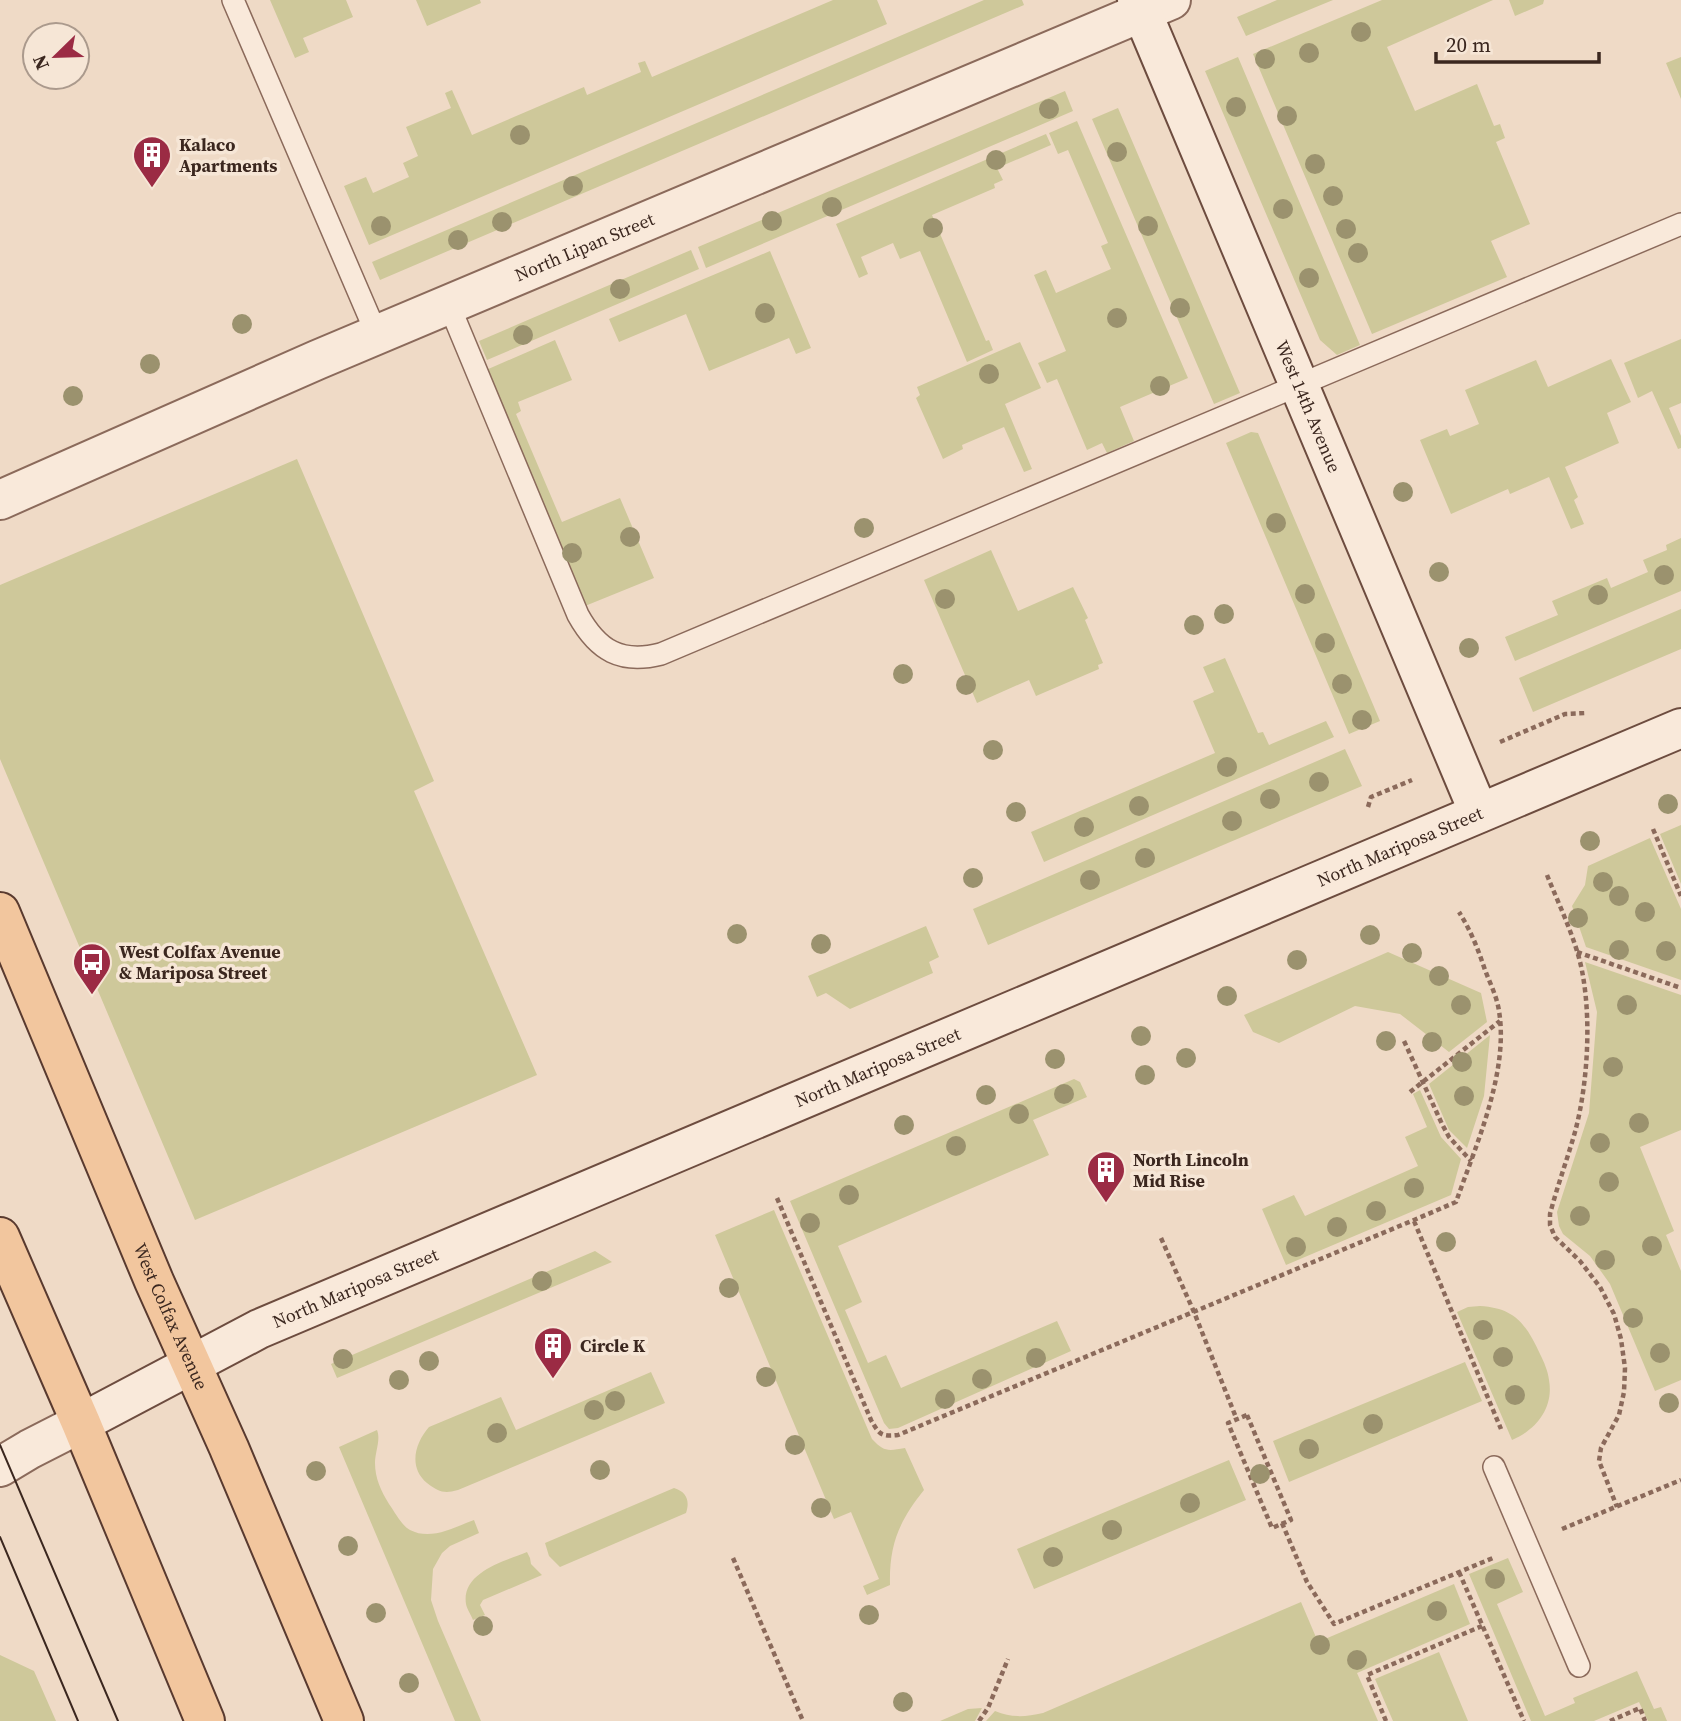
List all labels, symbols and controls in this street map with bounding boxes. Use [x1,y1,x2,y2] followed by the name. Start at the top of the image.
[21,21,91,91] north arrow
[1436,21,1599,65] scale bar
[1446,30,1491,59] text: 20 m
[26,51,55,74] text: N
[179,132,277,178] place label: Kalaco Apartments
[131,134,173,189] building icon: Kalaco Apartments
[511,206,658,287] street label: North Lipan Street
[1270,336,1347,476] street label: West 14th Avenue
[1313,800,1487,892] street label: North Mariposa Street
[119,939,281,985] place label: West Colfax Avenue & Mariposa Street
[71,941,113,996] bus stop icon: West Colfax Avenue & Mariposa Street
[791,1021,964,1113] street label: North Mariposa Street
[1133,1147,1249,1193] place label: North Lincoln Mid Rise
[1085,1149,1127,1204] building icon: North Lincoln Mid Rise
[128,1239,214,1394] street label: West Colfax Avenue
[269,1242,442,1334] street label: North Mariposa Street
[532,1325,574,1380] building icon: Circle K
[580,1333,646,1358] place label: Circle K

